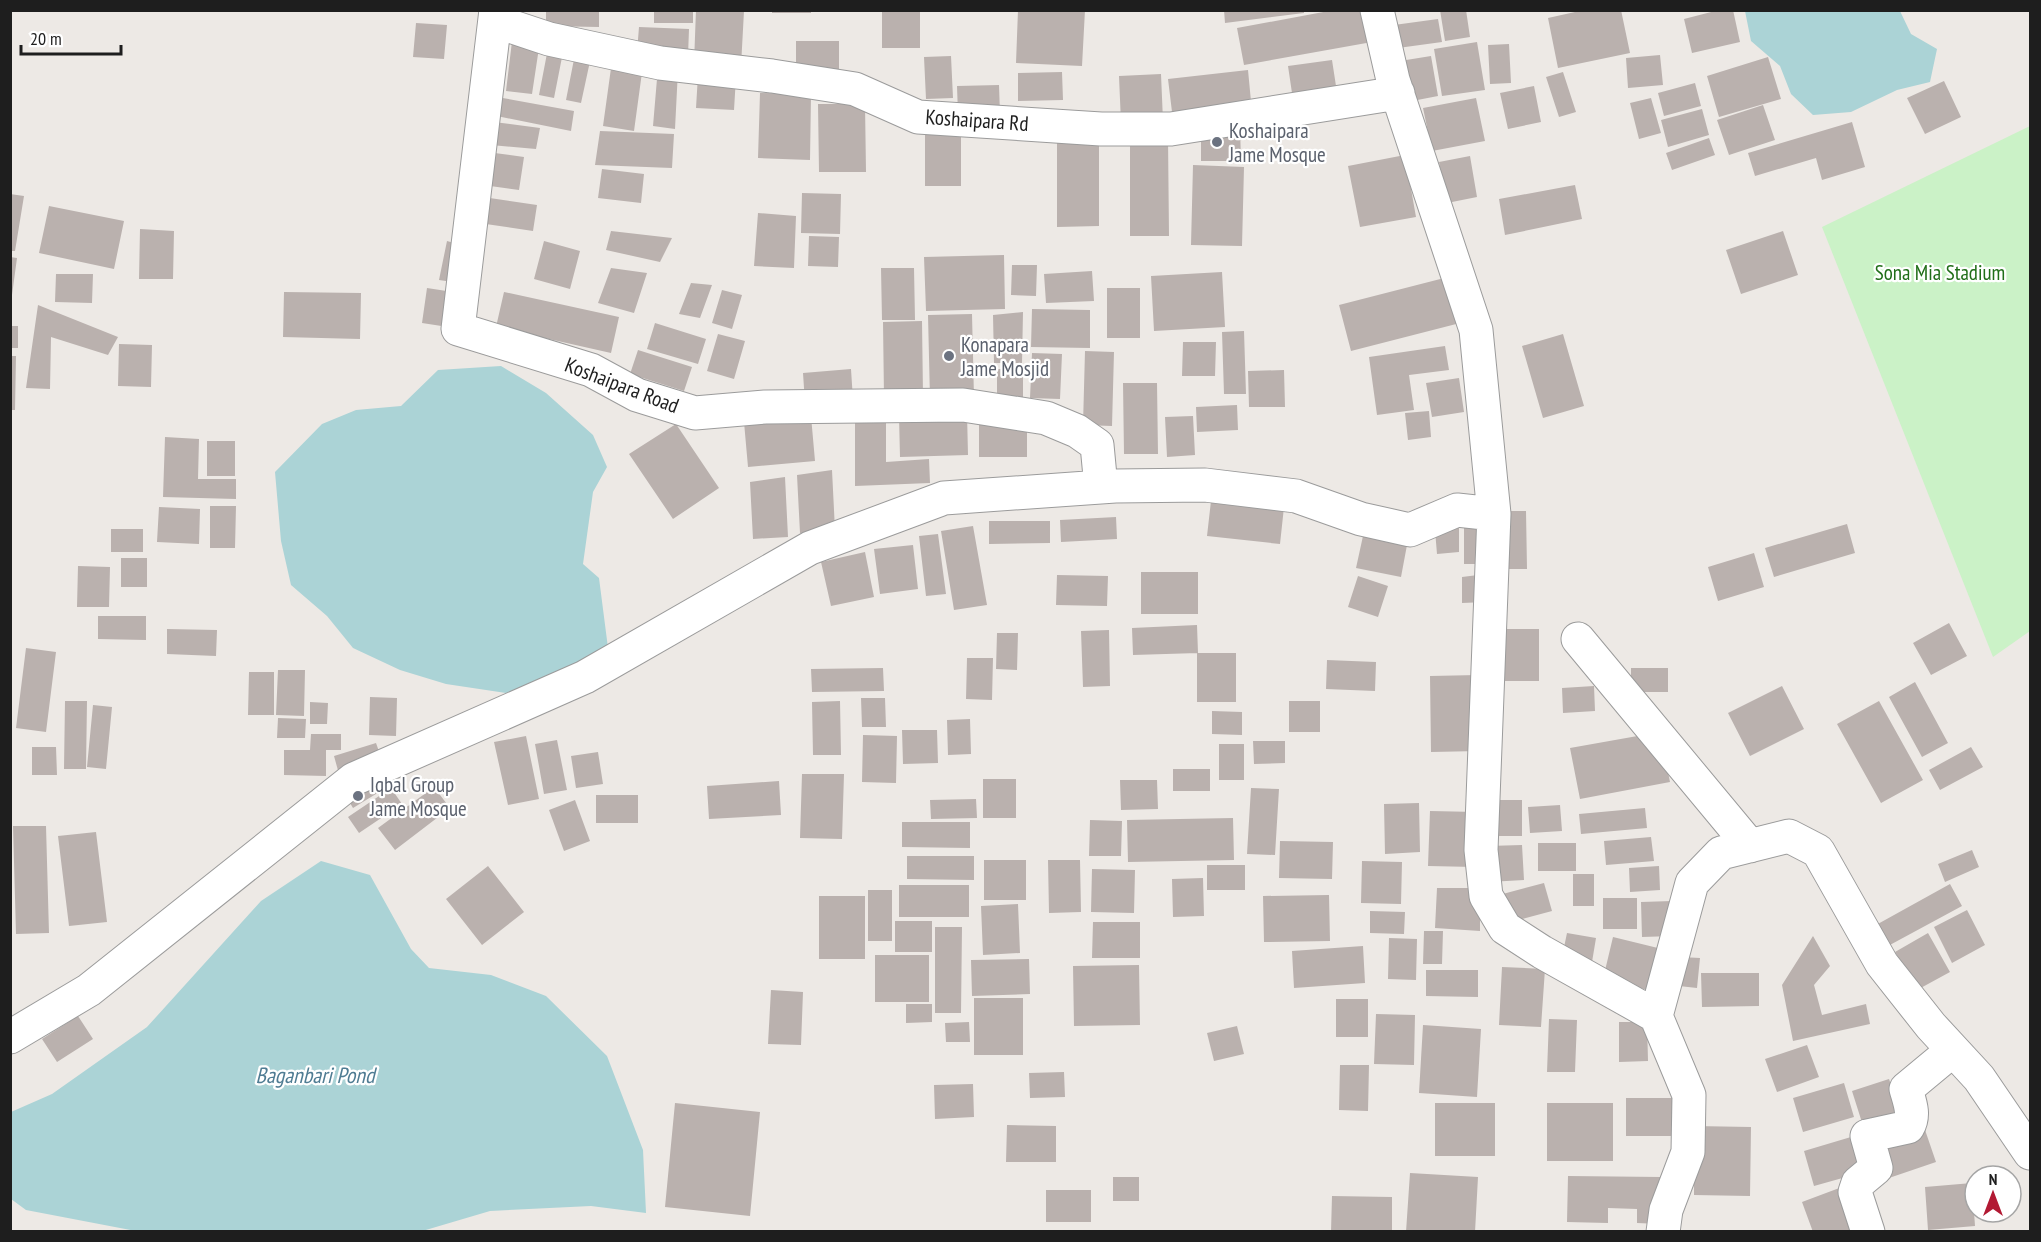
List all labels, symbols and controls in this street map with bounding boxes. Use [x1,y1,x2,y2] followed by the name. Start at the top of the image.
[21,18,122,56] scale bar
[30,27,62,50] text: 20 m
[925,103,1029,137] street label: Koshaipara Rd
[1228,117,1326,168] place label: Koshaipara Jame Mosque
[1210,135,1224,149] marker: Koshaipara Jame Mosque
[1875,259,2005,286] park label: Sona Mia Stadium
[960,331,1049,382] place label: Konapara Jame Mosjid
[942,349,956,363] marker: Konapara Jame Mosjid
[561,351,683,419] street label: Koshaipara Road
[369,771,467,822] place label: Iqbal Group Jame Mosque
[351,789,365,803] marker: Iqbal Group Jame Mosque
[256,1061,378,1089] water label: Baganbari Pond
[1963,1164,2023,1224] north arrow
[1989,1169,1997,1189] text: N

